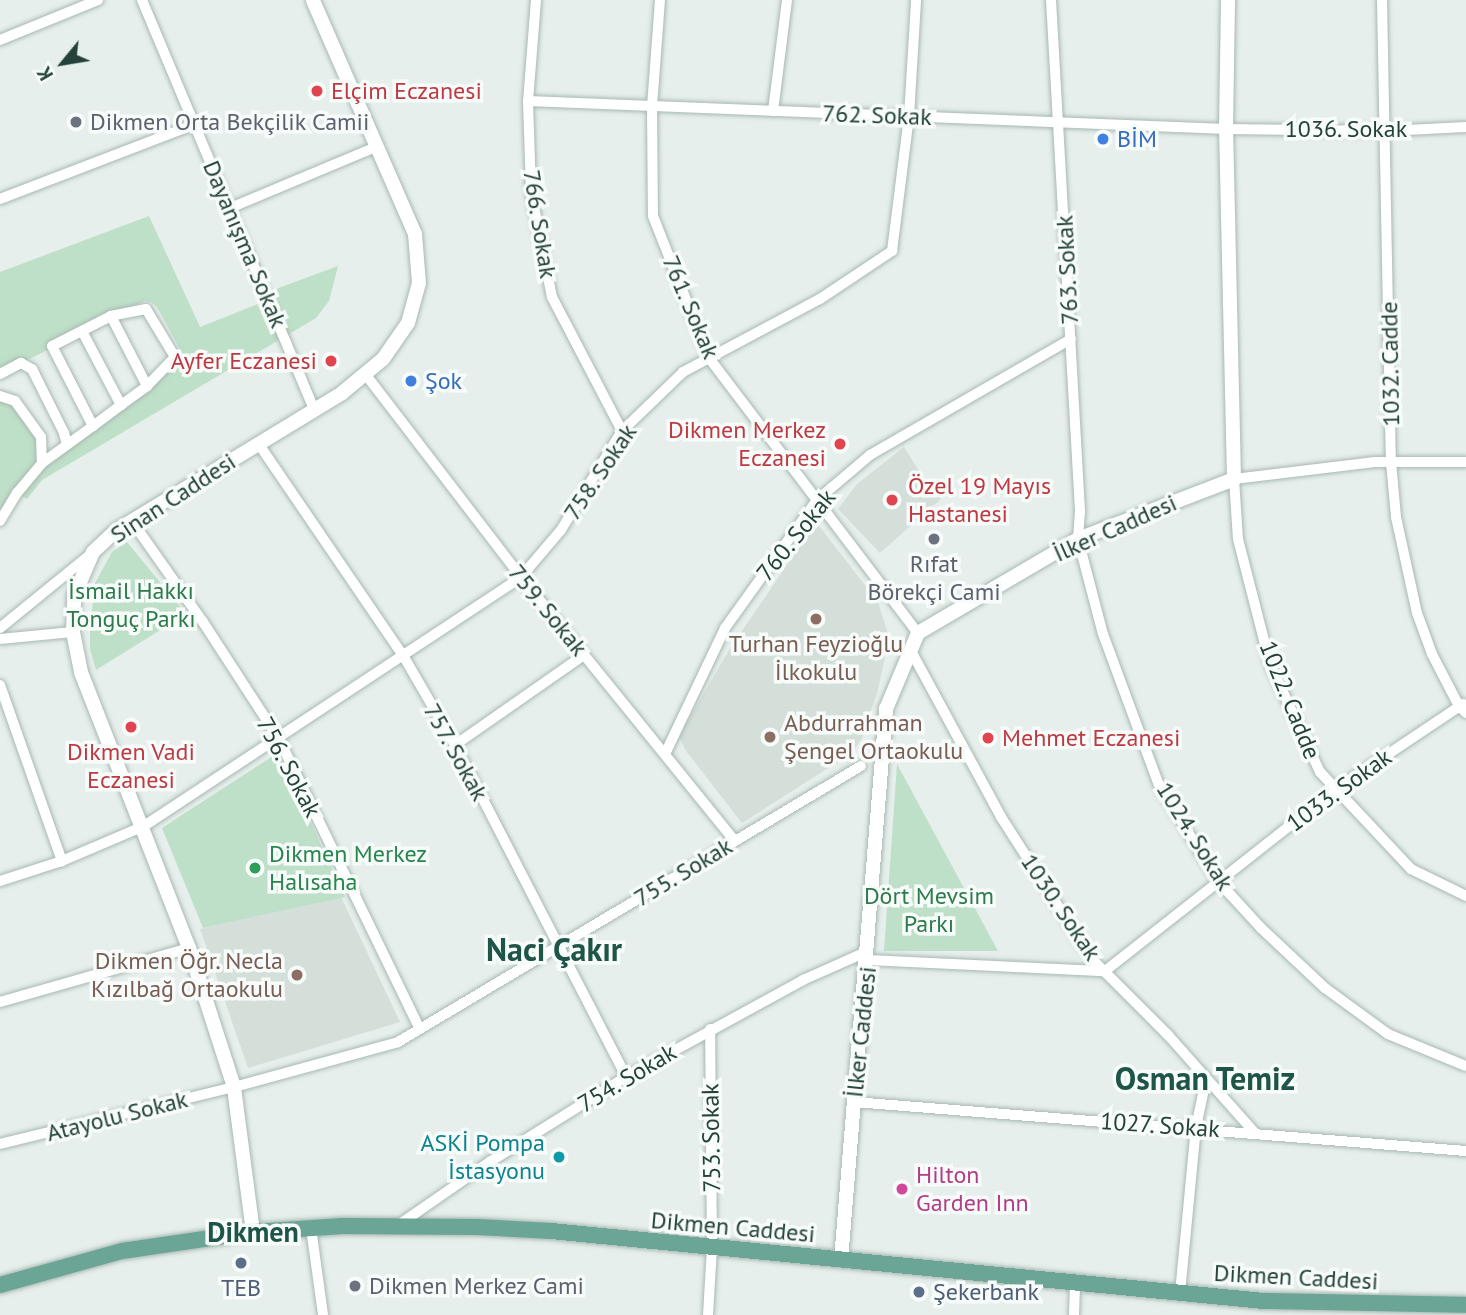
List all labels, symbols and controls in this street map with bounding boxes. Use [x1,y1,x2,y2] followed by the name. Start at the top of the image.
[28,28,98,98] north arrow
[31,62,58,85] text: K
[331,77,482,105] place label: Elçim Eczanesi
[309,83,325,99] marker: Elçim Eczanesi
[821,99,933,131] street label: 762. Sokak
[90,108,370,136] place label: Dikmen Orta Bekçilik Camii
[68,114,84,130] marker: Dikmen Orta Bekçilik Camii
[1284,115,1408,143] street label: 1036. Sokak
[1117,125,1157,153] place label: BİM
[1095,131,1111,147] marker: BİM
[197,156,293,332] street label: Dayanışma Sokak
[517,167,563,281] street label: 766. Sokak
[1050,214,1084,326] street label: 763. Sokak
[656,250,726,364] street label: 761. Sokak
[1374,300,1406,428] street label: 1032. Cadde
[171,347,317,375] place label: Ayfer Eczanesi
[323,353,339,369] marker: Ayfer Eczanesi
[425,367,462,395] place label: Şok
[403,373,419,389] marker: Şok
[668,416,826,472] place label: Dikmen Merkez Eczanesi
[557,418,643,526] street label: 758. Sokak
[832,436,848,452] marker: Dikmen Merkez Eczanesi
[105,447,241,549] street label: Sinan Caddesi
[908,472,1051,528] place label: Özel 19 Mayıs Hastanesi
[750,483,842,587] street label: 760. Sokak
[1049,488,1181,568] street label: İlker Caddesi
[882,490,902,510] marker: Özel 19 Mayıs Hastanesi
[926,531,942,547] marker: Rıfat Börekçi Cami
[867,550,1001,606] place label: Rıfat Börekçi Cami
[502,558,594,662] street label: 759. Sokak
[66,577,196,633] park label: İsmail Hakkı Tonguç Parkı
[808,611,824,627] marker: Turhan Feyzioğlu İlkokulu
[729,630,903,686] place label: Turhan Feyzioğlu İlkokulu
[1253,636,1327,764] street label: 1022. Cadde
[417,698,495,806] street label: 757. Sokak
[784,709,963,765] place label: Abdurrahman Şengel Ortaokulu
[250,711,328,823] street label: 756. Sokak
[123,719,139,735] marker: Dikmen Vadi Eczanesi
[1002,724,1180,752] place label: Mehmet Eczanesi
[762,729,778,745] marker: Abdurrahman Şengel Ortaokulu
[980,730,996,746] marker: Mehmet Eczanesi
[67,738,195,794] place label: Dikmen Vadi Eczanesi
[1280,742,1398,838] street label: 1033. Sokak
[1150,776,1240,896] street label: 1024. Sokak
[628,831,738,913] street label: 755. Sokak
[269,840,427,896] place label: Dikmen Merkez Halısaha
[1014,847,1108,967] street label: 1030. Sokak
[247,860,263,876] marker: Dikmen Merkez Halısaha
[864,882,994,938] park label: Dört Mevsim Parkı
[486,930,622,968] district label: Naci Çakır
[91,947,283,1003] place label: Dikmen Öğr. Necla Kızılbağ Ortaokulu
[840,965,882,1099] street label: İlker Caddesi
[289,967,305,983] marker: Dikmen Öğr. Necla Kızılbağ Ortaokulu
[572,1037,682,1119] street label: 754. Sokak
[1114,1059,1296,1097] district label: Osman Temiz
[696,1082,726,1194] street label: 753. Sokak
[43,1085,191,1147] street label: Atayolu Sokak
[1098,1106,1222,1144] street label: 1027. Sokak
[420,1129,545,1185] place label: ASKİ Pompa İstasyonu
[551,1149,567,1165] marker: ASKİ Pompa İstasyonu
[916,1161,1029,1217] place label: Hilton Garden Inn
[894,1181,910,1197] marker: Hilton Garden Inn
[650,1205,816,1249] street label: Dikmen Caddesi
[207,1215,299,1249] district label: Dikmen
[233,1255,249,1271] marker: TEB
[1213,1258,1379,1296] street label: Dikmen Caddesi
[369,1272,585,1300] place label: Dikmen Merkez Cami
[221,1274,261,1302] place label: TEB
[347,1278,363,1294] marker: Dikmen Merkez Cami
[933,1278,1039,1306] place label: Şekerbank
[911,1284,927,1300] marker: Şekerbank

